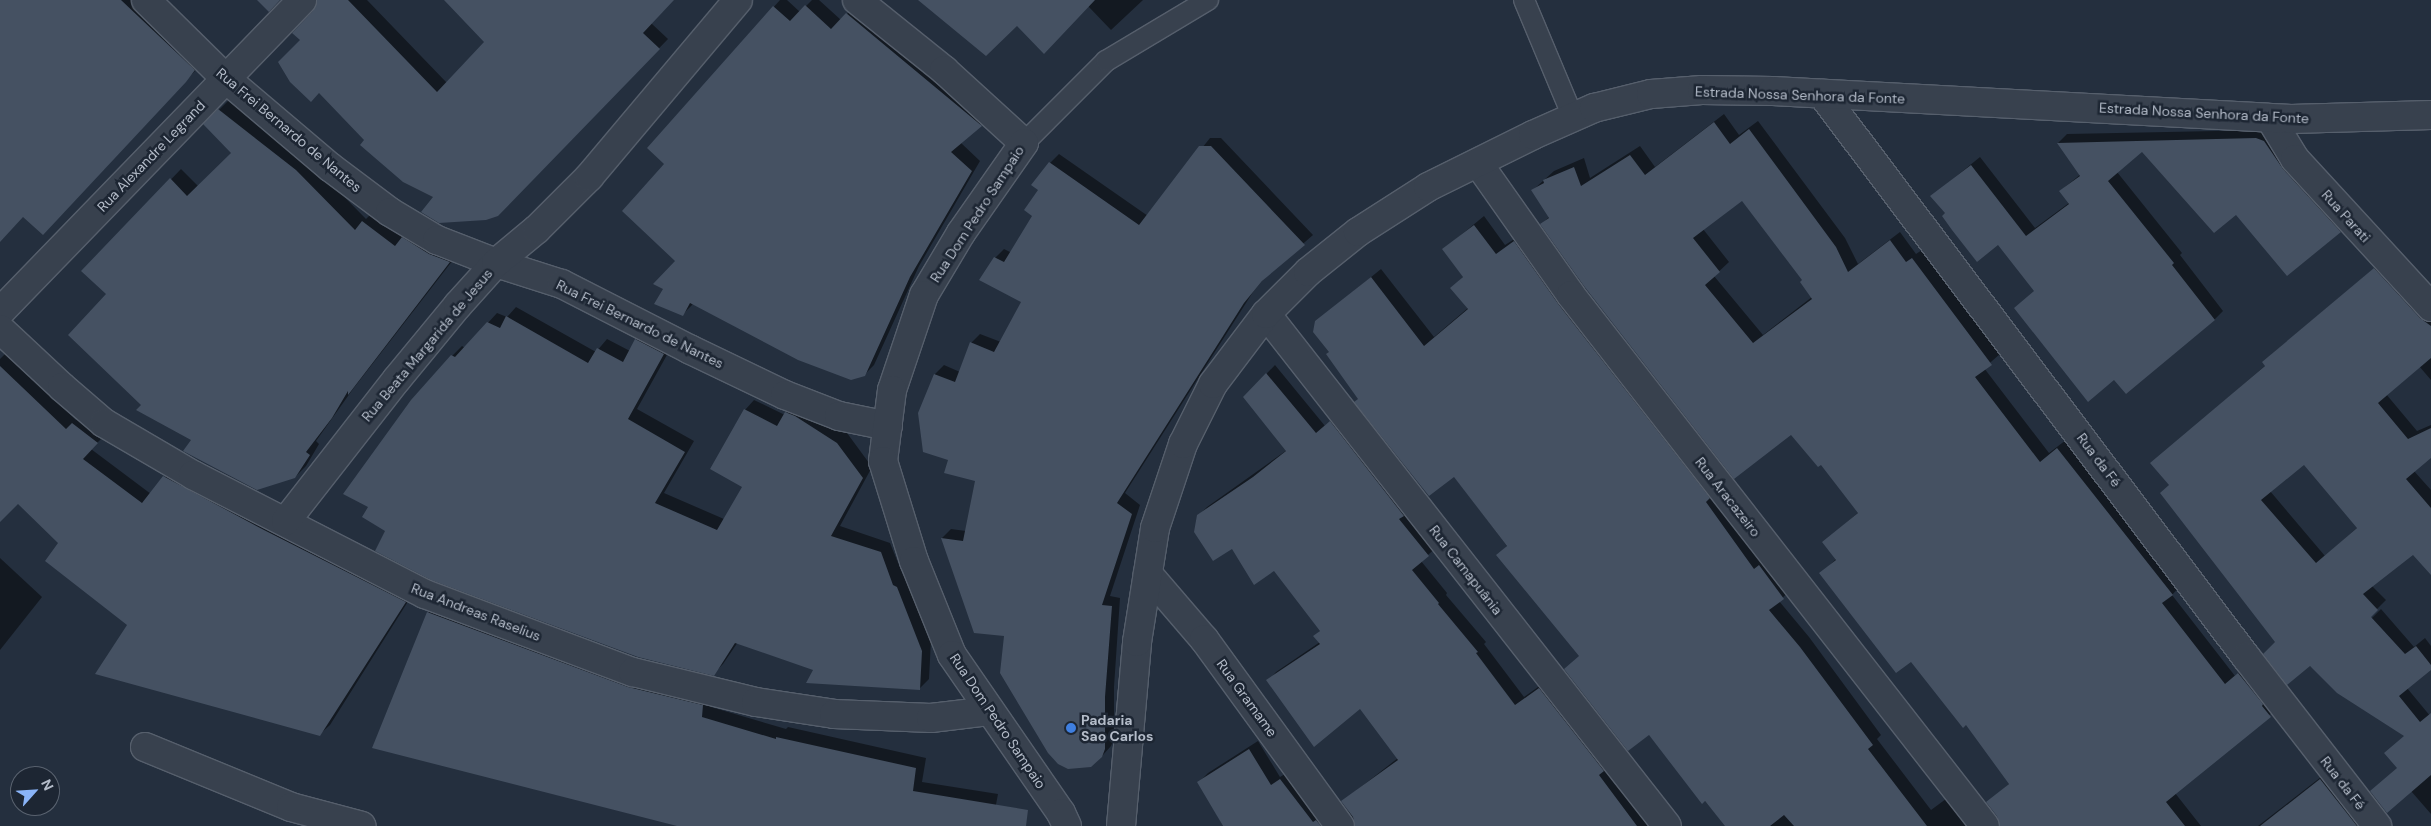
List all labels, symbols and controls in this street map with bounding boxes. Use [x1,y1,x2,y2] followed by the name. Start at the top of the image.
[213,64,365,196] street label: Rua Frei Bernardo de Nantes
[1695,83,1905,107] street label: Estrada Nossa Senhora da Fonte
[94,97,208,215] street label: Rua Alexandre Legrand
[2099,99,2309,127] street label: Estrada Nossa Senhora da Fonte
[927,143,1027,285] street label: Rua Dom Pedro Sampaio
[2318,186,2374,246] street label: Rua Parati
[358,265,496,425] street label: Rua Beata Margarida de Jesus
[554,276,726,372] street label: Rua Frei Bernardo de Nantes
[2073,430,2125,490] street label: Rua da Fé
[1692,454,1764,540] street label: Rua Aracazeiro
[1426,522,1506,618] street label: Rua Camapuânia
[409,580,543,644] street label: Rua Andreas Raselius
[946,650,1050,792] street label: Rua Dom Pedro Sampaio
[1213,656,1281,740] street label: Rua Gramame
[1081,712,1153,744] place label: Padaria Sao Carlos
[1065,722,1077,734] marker: Padaria Sao Carlos
[2317,753,2369,813] street label: Rua da Fé
[10,766,60,816] north arrow
[37,776,58,793] text: N

